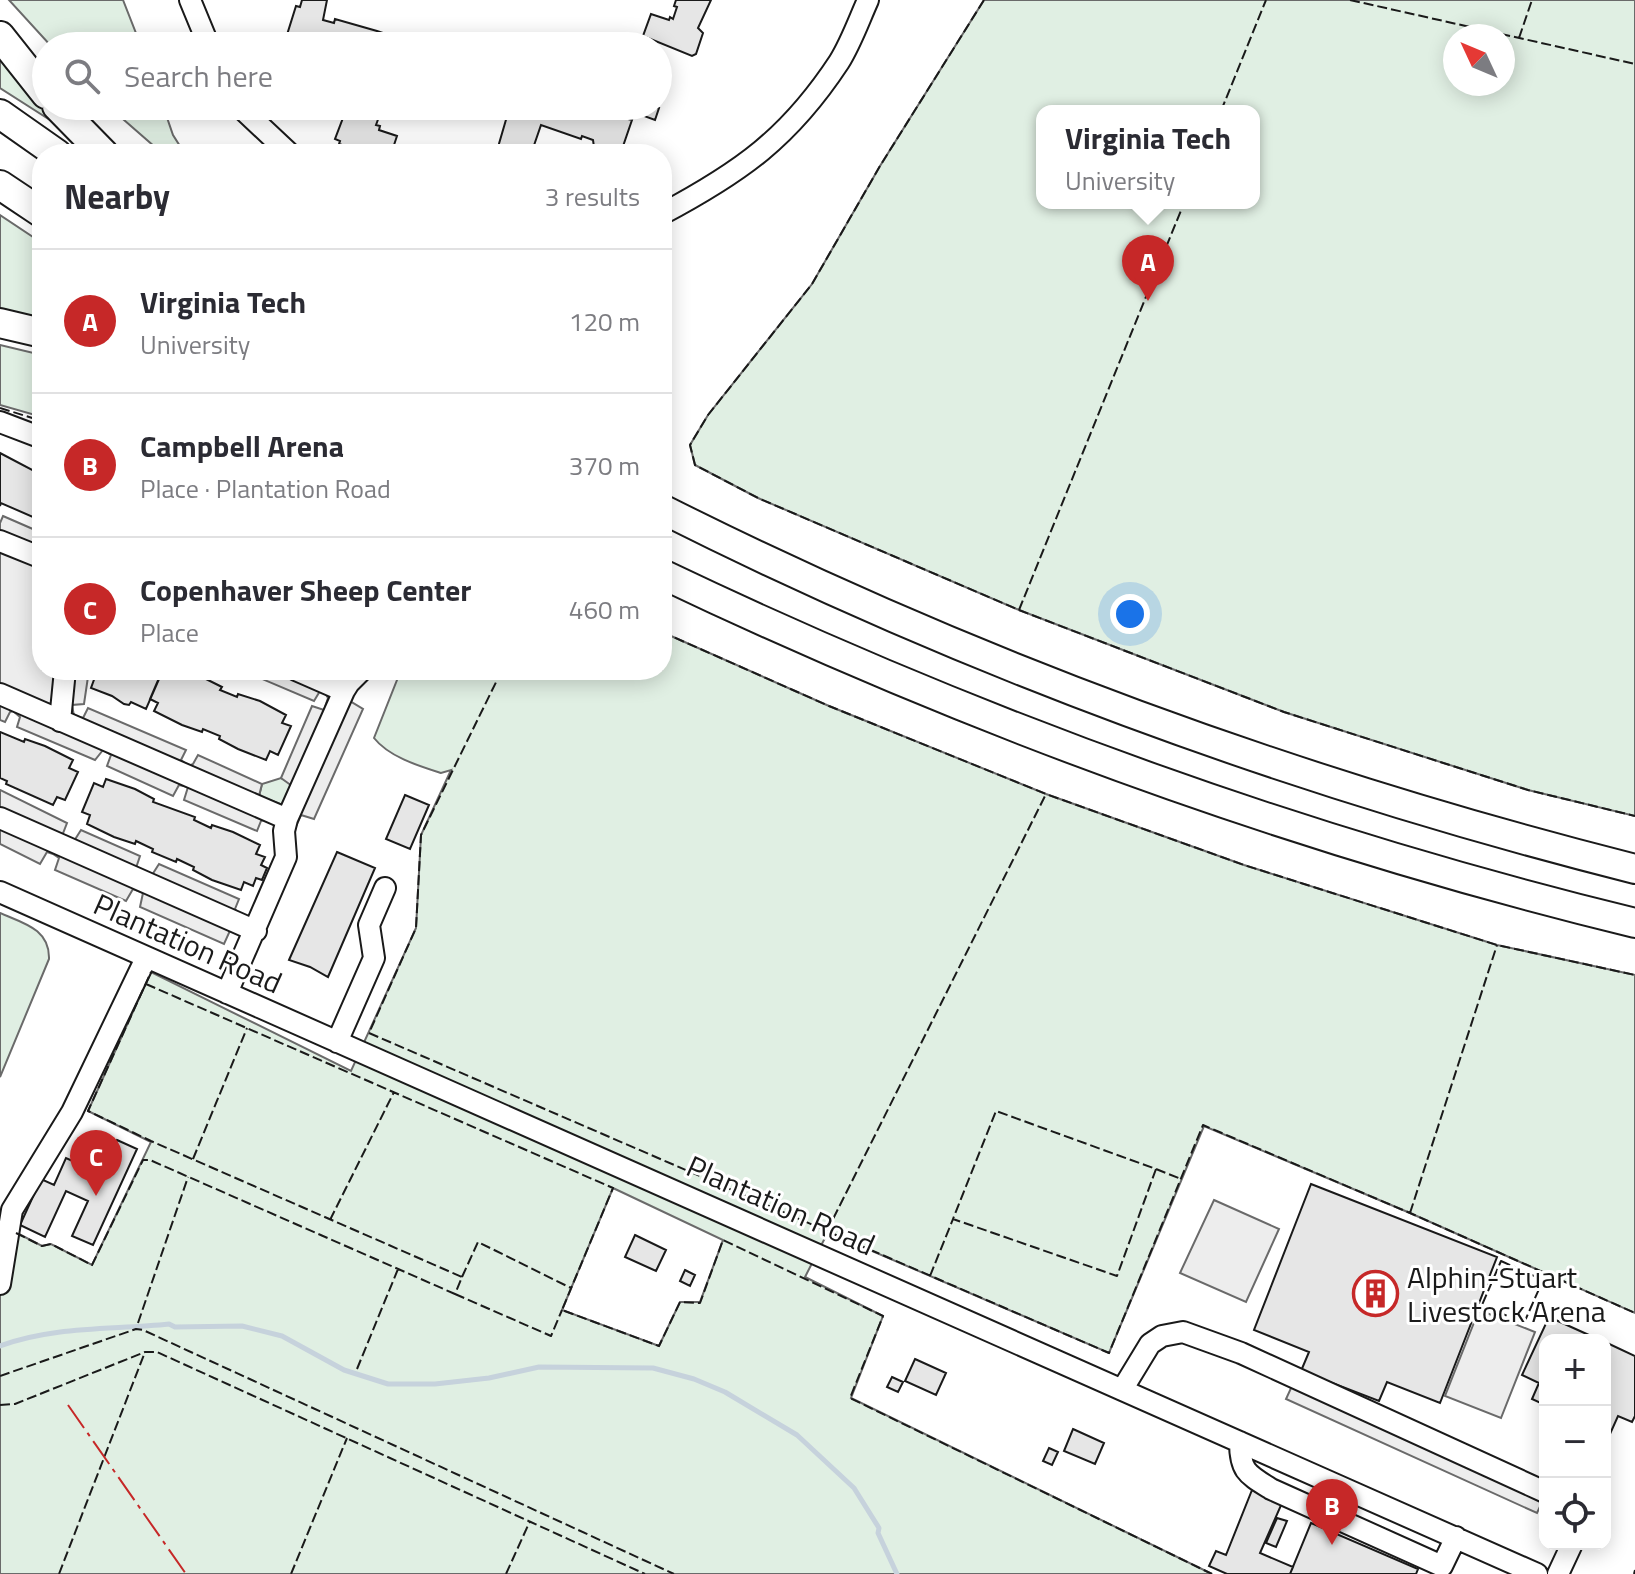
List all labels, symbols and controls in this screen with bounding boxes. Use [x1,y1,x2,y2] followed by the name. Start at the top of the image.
[1443,24,1515,96] north arrow
[32,32,672,120] search box
[124,53,273,99] text: Search here
[60,54,104,98] icon: search
[1036,105,1260,209] popup
[1065,115,1231,161] text: Virginia Tech
[1065,161,1175,200] text: University
[64,170,170,222] text: Nearby
[545,177,640,216] text: 3 results
[1122,235,1174,301] pin: A
[140,279,306,325] text: Virginia Tech
[82,302,98,341] text: A
[569,302,640,341] text: 120 m
[140,325,250,364] text: University
[140,423,344,469] text: Campbell Arena
[82,446,98,485] text: B
[569,446,640,485] text: 370 m
[140,469,391,508] text: Place · Plantation Road
[140,567,472,613] text: Copenhaver Sheep Center
[83,590,97,629] text: C
[569,590,640,629] text: 460 m
[1110,594,1150,634] your location
[140,613,199,652] text: Place
[86,881,290,1005] street label: Plantation Road
[70,1130,122,1196] pin: C
[679,1143,883,1267] street label: Plantation Road
[1407,1254,1606,1334] place label: Alphin-Stuart Livestock Arena
[1352,1270,1400,1318] building icon: Alphin-Stuart Livestock Arena
[1539,1334,1611,1550] map controls
[1539,1334,1611,1406] button: +
[1539,1406,1611,1478] button: −
[1539,1478,1611,1550] button: locate
[1306,1479,1358,1545] pin: B

